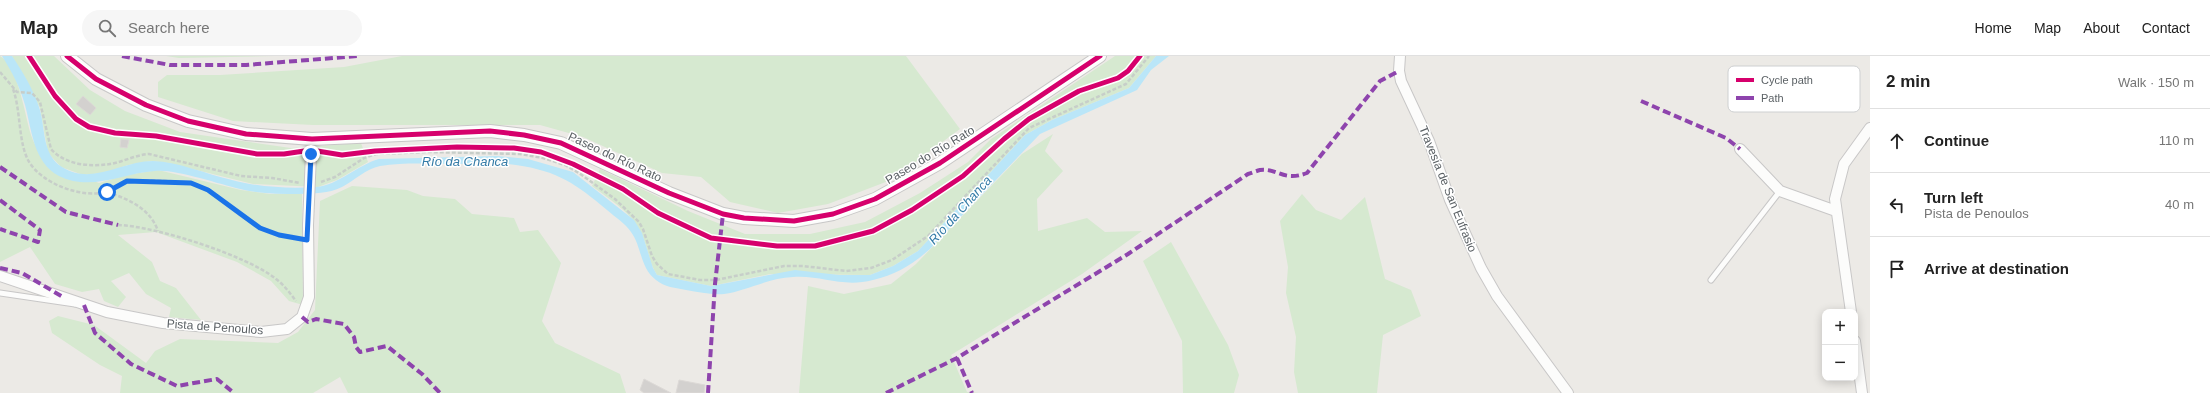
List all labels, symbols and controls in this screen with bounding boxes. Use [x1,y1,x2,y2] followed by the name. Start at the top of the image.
[82,10,362,46] search box
[20,17,58,38] text: Map
[96,17,118,39] icon: search
[128,19,210,36] text: Search here
[1975,20,2012,36] text: Home
[2034,20,2061,36] text: Map
[2083,20,2120,36] text: About
[2142,20,2190,36] text: Contact
[1728,66,1860,112] legend
[1886,72,1930,91] text: 2 min
[1761,74,1813,86] text: Cycle path
[2118,75,2194,90] text: Walk · 150 m
[1761,92,1784,104] text: Path
[883,123,977,187] street label: Paseo do Río Rato
[1416,124,1480,254] street label: Travesía de San Eufrasio
[566,129,664,185] street label: Paseo do Río Rato
[1886,130,1908,152] icon: ahead
[1924,132,1989,149] text: Continue
[2159,133,2194,148] text: 110 m
[302,145,320,163] route end
[422,154,508,169] water label: Río da Chanca
[925,173,995,247] water label: Río da Chanca
[98,183,116,201] route start
[1924,189,1983,206] text: Turn left
[1886,194,1908,216] icon: left
[2165,197,2194,212] text: 40 m
[1924,206,2029,221] text: Pista de Penoulos
[1886,258,1908,280] icon: arrive
[1924,260,2069,277] text: Arrive at destination
[1822,309,1858,381] map controls
[1822,309,1858,345] button: +
[166,317,264,337] street label: Pista de Penoulos
[1822,345,1858,381] button: −

